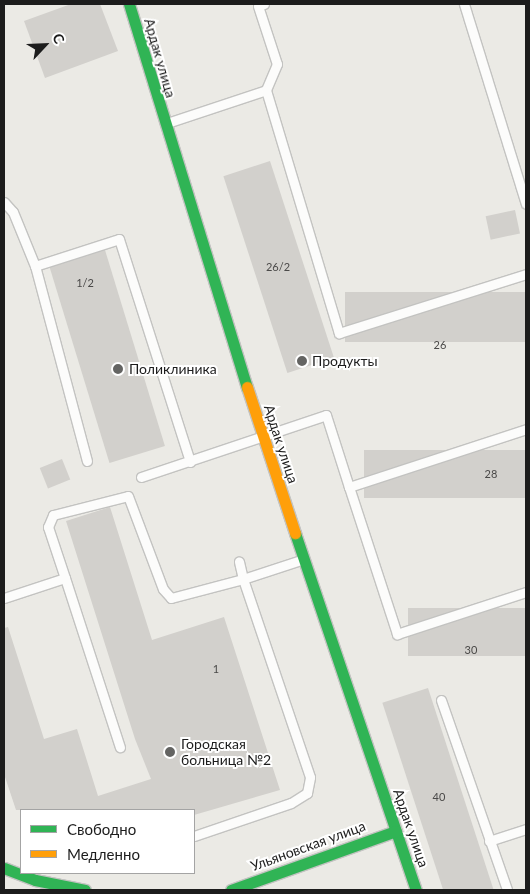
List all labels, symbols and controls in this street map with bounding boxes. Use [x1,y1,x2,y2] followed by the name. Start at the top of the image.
[141,16,179,100] street label: Ардак улица
[20,20,70,70] north arrow
[49,31,69,46] text: С
[266,260,290,274] house number: 26/2
[76,276,94,290] house number: 1/2
[434,338,446,352] house number: 26
[312,353,378,369] place label: Продукты
[296,355,308,367] marker: Продукты
[129,361,217,377] place label: Поликлиника
[111,362,125,376] marker: Поликлиника
[260,403,302,485] street label: Ардак улица
[485,467,497,481] house number: 28
[465,643,477,657] house number: 30
[213,662,219,676] house number: 1
[181,736,271,769] place label: Городская больница №2
[163,745,177,759] marker: Городская больница №2
[390,787,432,869] street label: Ардак улица
[433,790,445,804] house number: 40
[20,809,195,874] legend
[248,817,368,875] street label: Ульяновская улица
[67,820,136,838] text: Свободно
[67,845,140,863] text: Медленно

